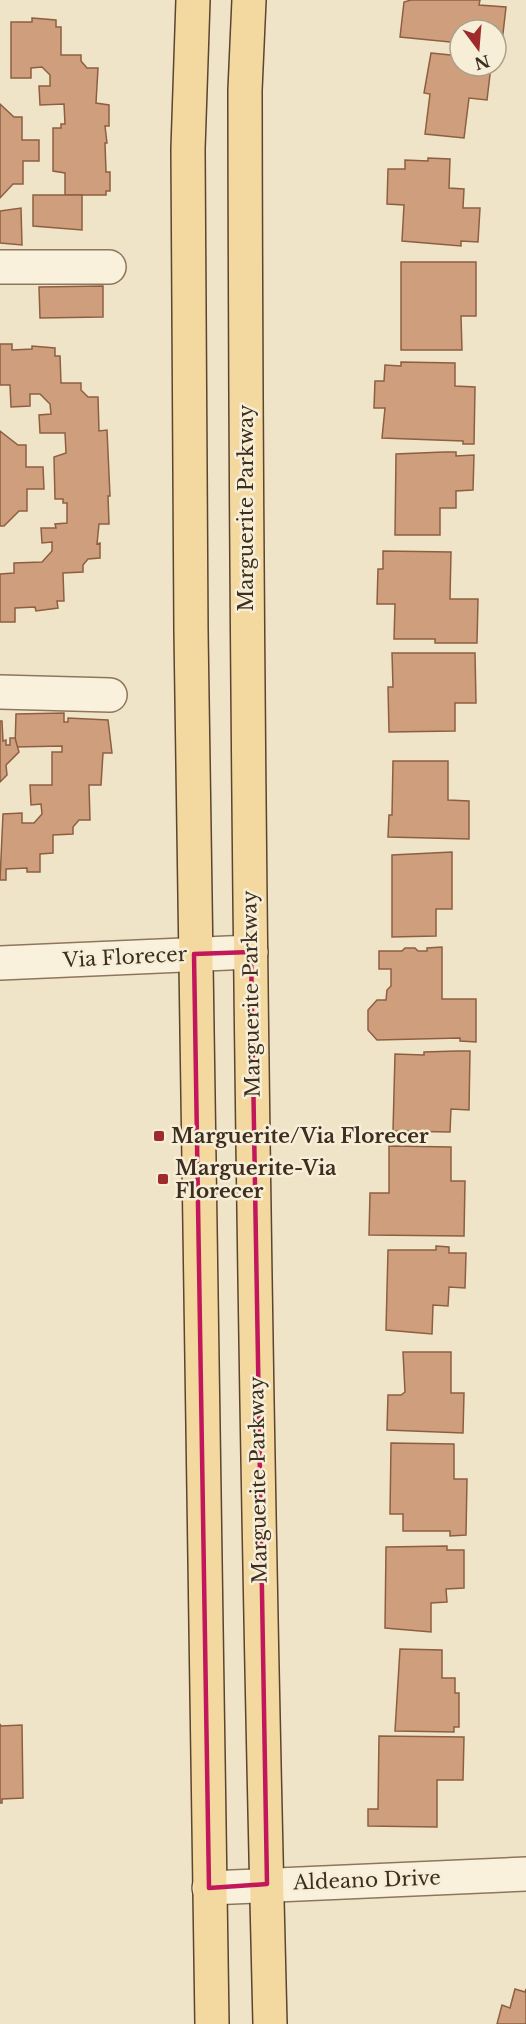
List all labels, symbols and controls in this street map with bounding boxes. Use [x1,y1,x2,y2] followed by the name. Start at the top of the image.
[448,18,508,78] north arrow
[472,51,492,74] text: N
[234,404,258,612] street label: Marguerite Parkway
[237,890,265,1098] street label: Marguerite Parkway
[61,942,188,972] street label: Via Florecer
[171,1124,429,1148] place label: Marguerite/Via Florecer
[152,1129,166,1143] marker: Marguerite/Via Florecer
[175,1156,337,1203] place label: Marguerite-Via Florecer
[156,1172,170,1186] marker: Marguerite-Via Florecer
[244,1376,272,1584] street label: Marguerite Parkway
[292,1865,441,1895] street label: Aldeano Drive

